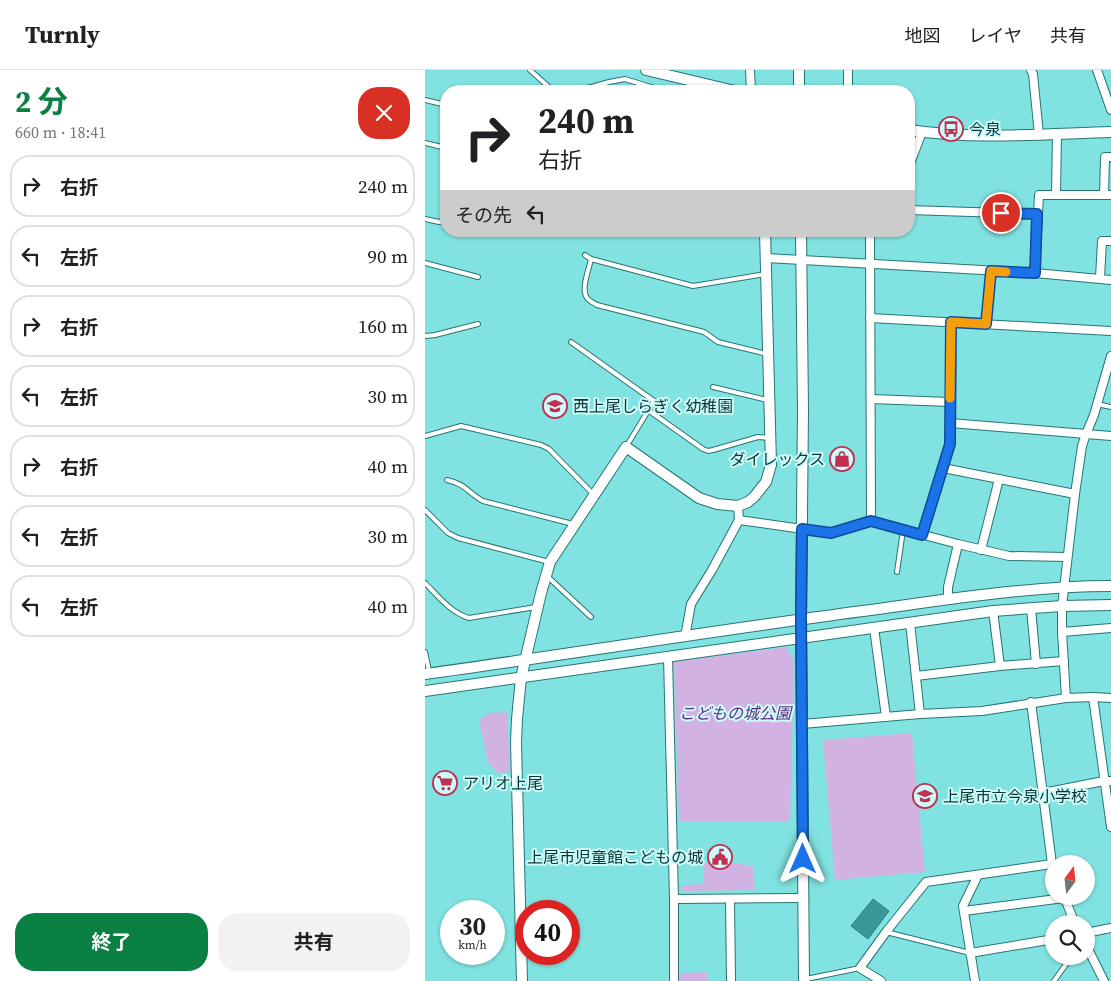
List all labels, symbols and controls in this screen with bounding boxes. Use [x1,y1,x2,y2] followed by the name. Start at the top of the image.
[25,18,100,51] text: Turnly
[905,23,941,48] text: 地図
[969,23,1022,48] text: レイヤ
[1050,23,1086,48] text: 共有
[15,81,68,122] text: 2 分
[358,87,410,139] button: close
[538,97,634,145] text: 240 m
[455,105,520,170] icon: right
[938,116,964,142] bus stop icon: 今泉
[969,118,1001,140] place label: 今泉
[15,121,106,143] text: 660 m · 18:41
[538,145,582,175] text: 右折
[17,172,45,200] icon: right
[358,173,408,199] text: 240 m
[60,174,98,200] text: 右折
[980,192,1022,234] pin
[987,199,1015,227] icon: arrive
[522,200,550,228] icon: left
[455,202,512,228] text: その先
[17,242,45,270] icon: left
[367,243,408,269] text: 90 m
[60,244,98,270] text: 左折
[17,312,45,340] icon: right
[358,313,408,339] text: 160 m
[60,314,98,340] text: 右折
[17,382,45,410] icon: left
[367,383,408,409] text: 30 m
[60,384,98,410] text: 左折
[542,393,568,419] school or university icon: 西上尾しらぎく幼稚園
[573,395,733,417] place label: 西上尾しらぎく幼稚園
[829,446,855,472] shop icon: ダイレックス
[729,448,825,470] place label: ダイレックス
[17,452,45,480] icon: right
[367,453,408,479] text: 40 m
[60,454,98,480] text: 右折
[17,522,45,550] icon: left
[367,523,408,549] text: 30 m
[60,524,98,550] text: 左折
[17,592,45,620] icon: left
[367,593,408,619] text: 40 m
[60,594,98,620] text: 左折
[679,702,793,724] park label: こどもの城公園
[432,770,458,796] supermarket icon: アリオ上尾
[463,772,543,794] place label: アリオ上尾
[912,783,938,809] school or university icon: 上尾市立今泉小学校
[943,785,1087,807] place label: 上尾市立今泉小学校
[776,832,828,884] position arrow
[707,844,733,870] public building icon: 上尾市児童館こどもの城
[527,846,703,868] place label: 上尾市児童館こどもの城
[1045,855,1095,905] north arrow
[1045,855,1095,965] map controls
[515,900,580,965] speed limit sign: 40
[459,909,486,943] text: 30
[15,913,208,971] button: 終了
[218,913,410,971] button: 共有
[1045,915,1095,965] button: search
[458,937,487,953] text: km/h

